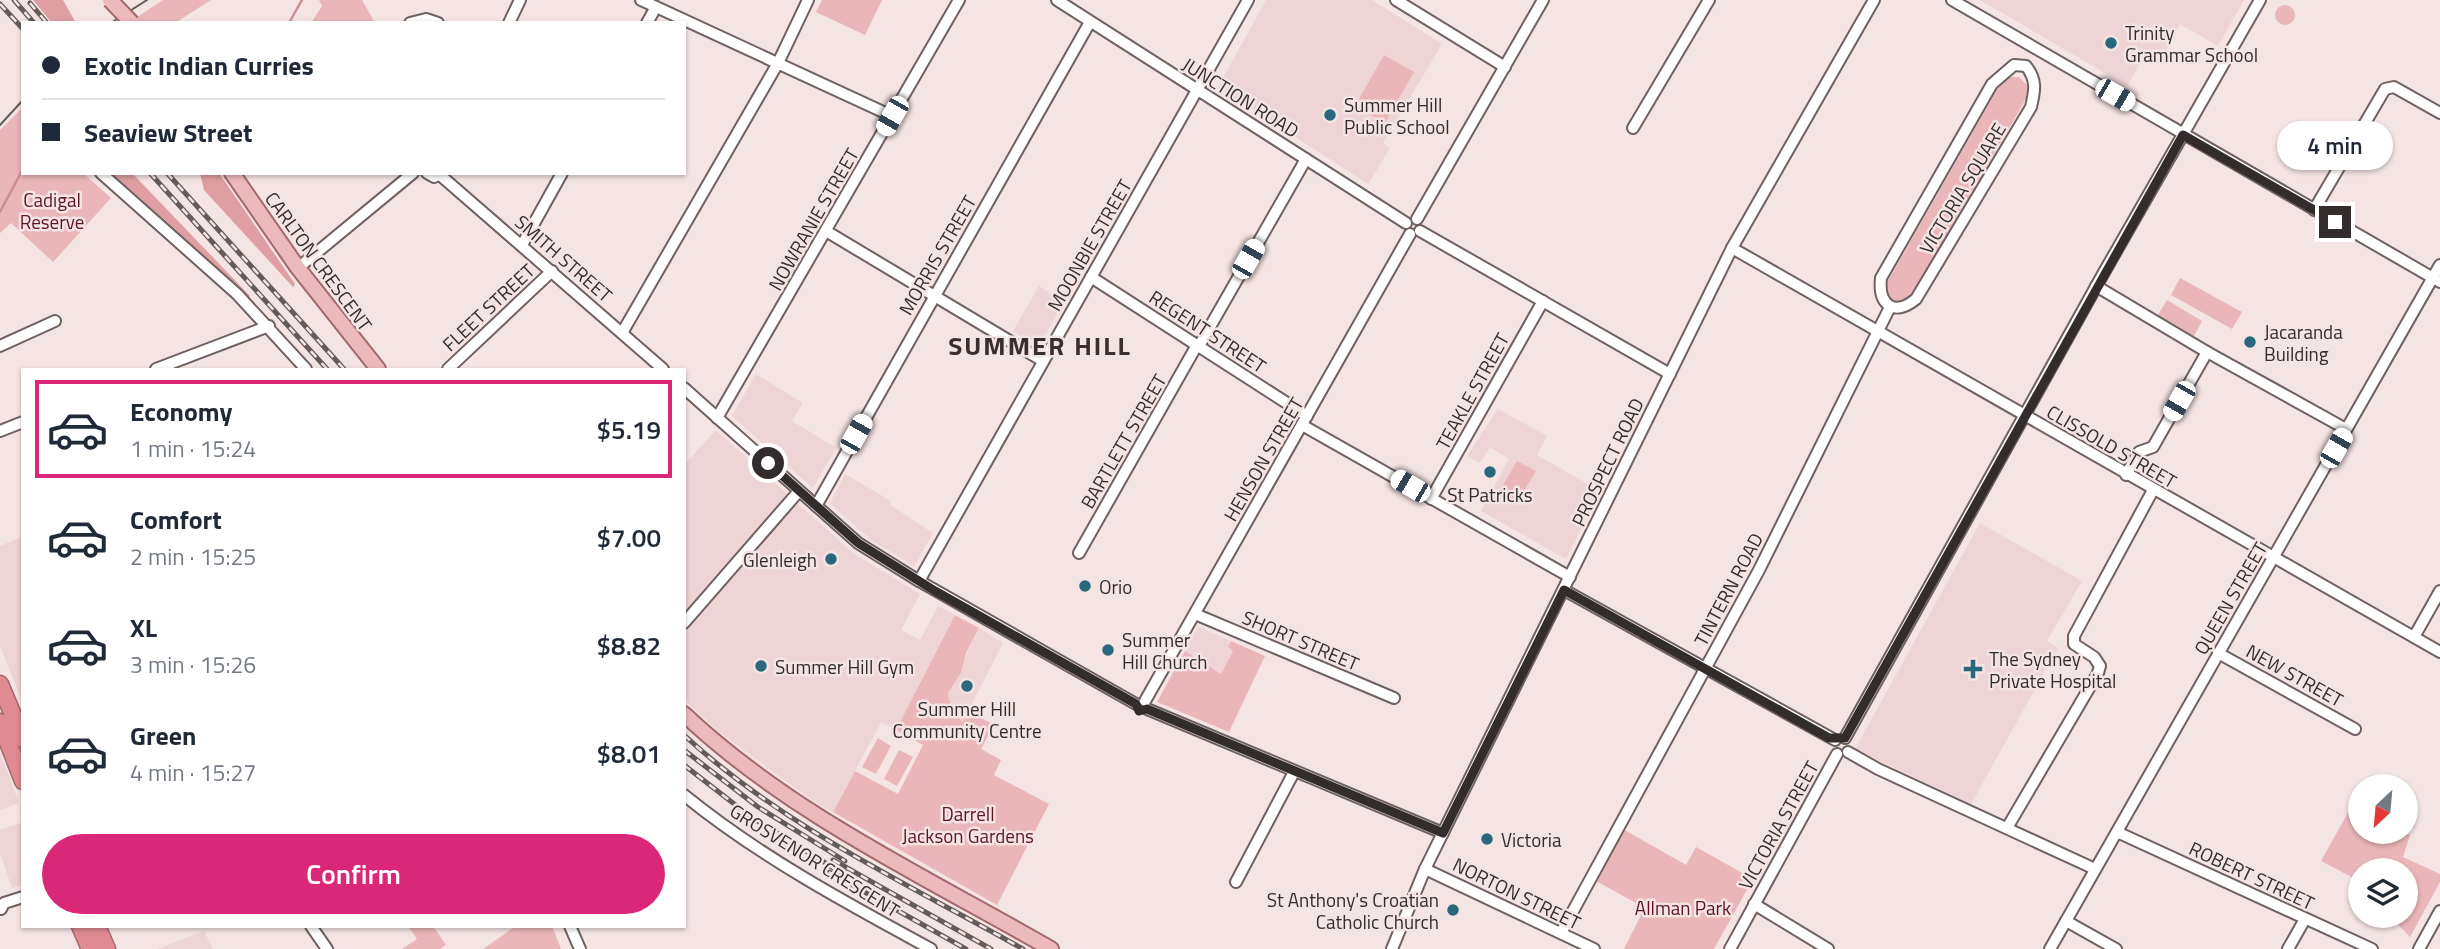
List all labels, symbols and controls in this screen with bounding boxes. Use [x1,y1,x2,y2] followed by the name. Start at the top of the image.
[2125,18,2258,69] place label: Trinity Grammar School
[2103,35,2119,51] marker: Trinity Grammar School
[84,46,314,85] text: Exotic Indian Curries
[1177,50,1305,144] street label: JUNCTION ROAD
[2092,75,2139,115] car
[1344,90,1450,141] place label: Summer Hill Public School
[873,93,912,139] car
[1322,107,1338,123] marker: Summer Hill Public School
[84,113,252,152] text: Seaview Street
[1911,117,2013,259] street label: VICTORIA SQUARE
[2277,120,2393,170] callout: 4 min
[2307,128,2363,163] text: 4 min
[760,142,866,296] street label: NOWRANIE STREET
[1039,174,1139,316] street label: MOONBIE STREET
[20,185,84,236] park label: Cadigal Reserve
[258,185,380,337] street label: CARLTON CRESCENT
[891,190,983,320] street label: MORRIS STREET
[2319,206,2351,238] route end
[509,207,619,309] street label: SMITH STREET
[1229,236,1268,282] car
[435,256,541,358] street label: FLEET STREET
[1144,282,1272,380] street label: REGENT STREET
[2264,317,2343,368] place label: Jacaranda Building
[948,326,1132,365] district label: SUMMER HILL
[1428,327,1516,455] street label: TEAKLE STREET
[2242,334,2258,350] marker: Jacaranda Building
[1073,368,1173,514] street label: BARTLETT STREET
[2160,378,2199,424] car
[130,392,232,431] text: Economy
[1216,392,1310,526] street label: HENSON STREET
[1563,393,1651,531] street label: PROSPECT ROAD
[2042,397,2182,495] street label: CLISSOLD STREET
[46,398,109,461] icon: car
[597,410,661,449] text: $5.19
[837,411,876,457] car
[2317,425,2356,471] car
[130,431,256,466] text: 1 min · 15:24
[752,447,784,479] route start
[1482,464,1498,480] marker: St Patricks
[1387,466,1434,506] car
[1447,480,1533,509] place label: St Patricks
[130,500,222,539] text: Comfort
[46,506,109,569] icon: car
[597,518,661,557] text: $7.00
[1686,527,1770,651] street label: TINTERN ROAD
[2186,536,2274,660] street label: QUEEN STREET
[130,539,256,574] text: 2 min · 15:25
[743,545,817,574] place label: Glenleigh
[823,551,839,567] marker: Glenleigh
[1099,572,1132,601] place label: Orio
[1077,578,1093,594] marker: Orio
[1238,602,1364,678] street label: SHORT STREET
[130,608,157,647] text: XL
[46,614,109,677] icon: car
[1122,625,1207,676] place label: Summer Hill Church
[597,626,661,665] text: $8.82
[2241,636,2349,714] street label: NEW STREET
[1100,642,1116,658] marker: Summer Hill Church
[1989,644,2116,695] place label: The Sydney Private Hospital
[130,647,256,682] text: 3 min · 15:26
[775,652,914,681] place label: Summer Hill Gym
[753,658,769,674] marker: Summer Hill Gym
[1963,659,1983,679] marker: The Sydney Private Hospital
[959,678,975,694] marker: Summer Hill Community Centre
[893,694,1041,745] place label: Summer Hill Community Centre
[130,716,196,755] text: Green
[46,722,109,785] icon: car
[597,734,661,773] text: $8.01
[130,755,256,790] text: 4 min · 15:27
[1731,755,1825,895] street label: VICTORIA STREET
[2348,774,2418,844] north arrow
[2348,774,2418,928] map controls
[724,796,906,924] street label: GROSVENOR CRESCENT
[902,799,1034,850] park label: Darrell Jackson Gardens
[1501,825,1562,854] place label: Victoria
[1479,831,1495,847] marker: Victoria
[2185,833,2319,917] street label: ROBERT STREET
[42,834,665,914] button: Confirm
[1448,849,1586,937] street label: NORTON STREET
[2348,858,2418,928] button: layers
[1267,885,1439,936] place label: St Anthony's Croatian Catholic Church
[1635,893,1731,922] park label: Allman Park
[1445,902,1461,918] marker: St Anthony's Croatian Catholic Church

